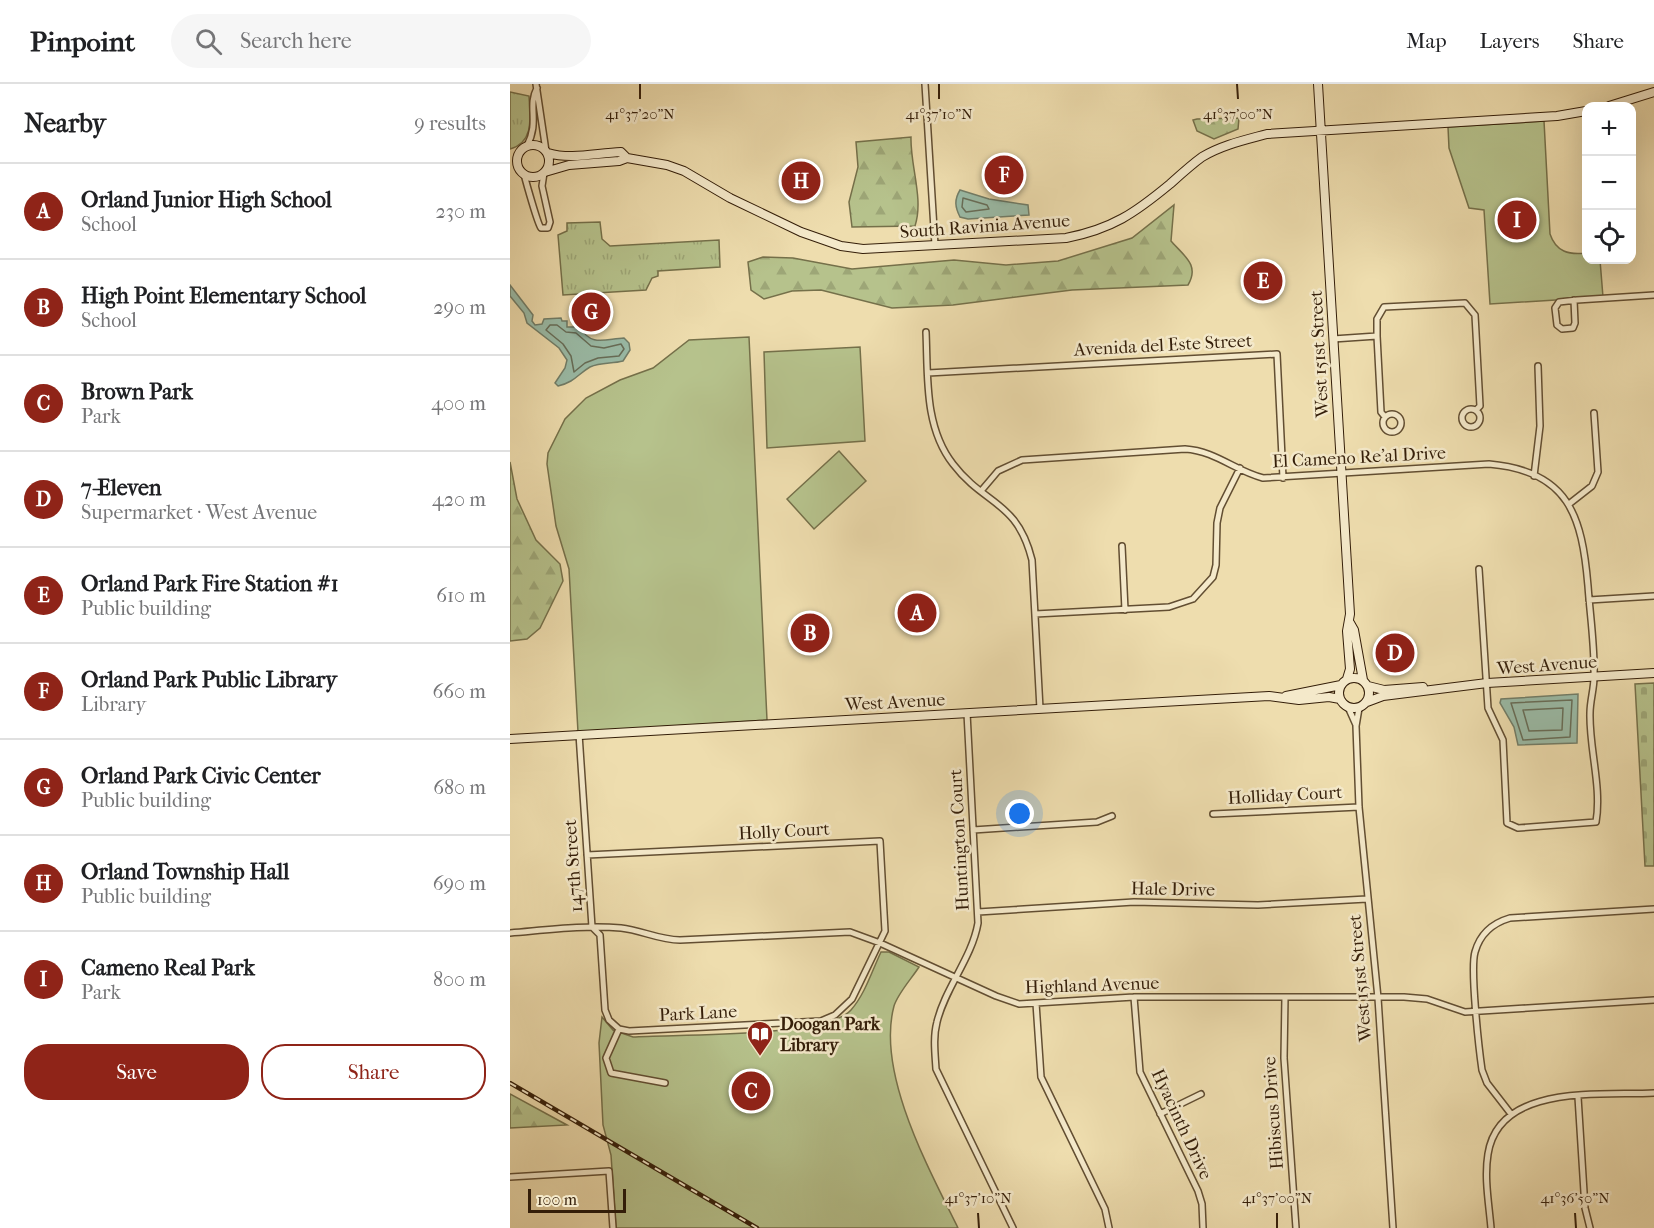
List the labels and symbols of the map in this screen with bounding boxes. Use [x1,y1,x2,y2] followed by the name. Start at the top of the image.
[605,105,675,123] text: 41°37'20"N
[905,105,973,123] text: 41°37'10"N
[1203,105,1274,123] text: 41°37'00"N
[984,152,1024,197] pin: F
[782,158,820,204] pin: H
[1498,198,1536,242] pin: I
[899,210,1071,243] street label: South Ravinia Avenue
[1244,258,1282,304] pin: E
[1306,289,1333,419] street label: West 151st Street
[572,290,610,334] pin: G
[1072,330,1253,361] street label: Avenida del Este Street
[1272,442,1447,473] street label: El Cameno Re'al Drive
[898,590,936,636] pin: A
[790,610,830,656] pin: B
[1376,630,1414,676] pin: D
[1495,652,1598,680] street label: West Avenue
[843,689,946,716] street label: West Avenue
[945,768,974,911] street label: Huntington Court
[1227,782,1344,809] street label: Holliday Court
[1005,799,1034,828] your location
[560,818,587,913] street label: 147th Street
[738,819,831,844] street label: Holly Court
[1131,878,1215,901] street label: Hale Drive
[1344,913,1377,1043] street label: West 151st Street
[1024,973,1160,998] street label: Highland Avenue
[658,1001,738,1026] street label: Park Lane
[780,1014,881,1056] place label: Doogan Park Library
[745,1019,775,1057] library icon: Doogan Park Library
[1259,1056,1288,1170] street label: Hibiscus Drive
[1147,1066,1216,1183] street label: Hyacinth Drive
[732,1068,770,1114] pin: C
[528,1186,626,1214] scale bar
[944,1189,1012,1207] text: 41°37'10"N
[1242,1189,1313,1207] text: 41°37'00"N
[1540,1189,1610,1207] text: 41°36'50"N

